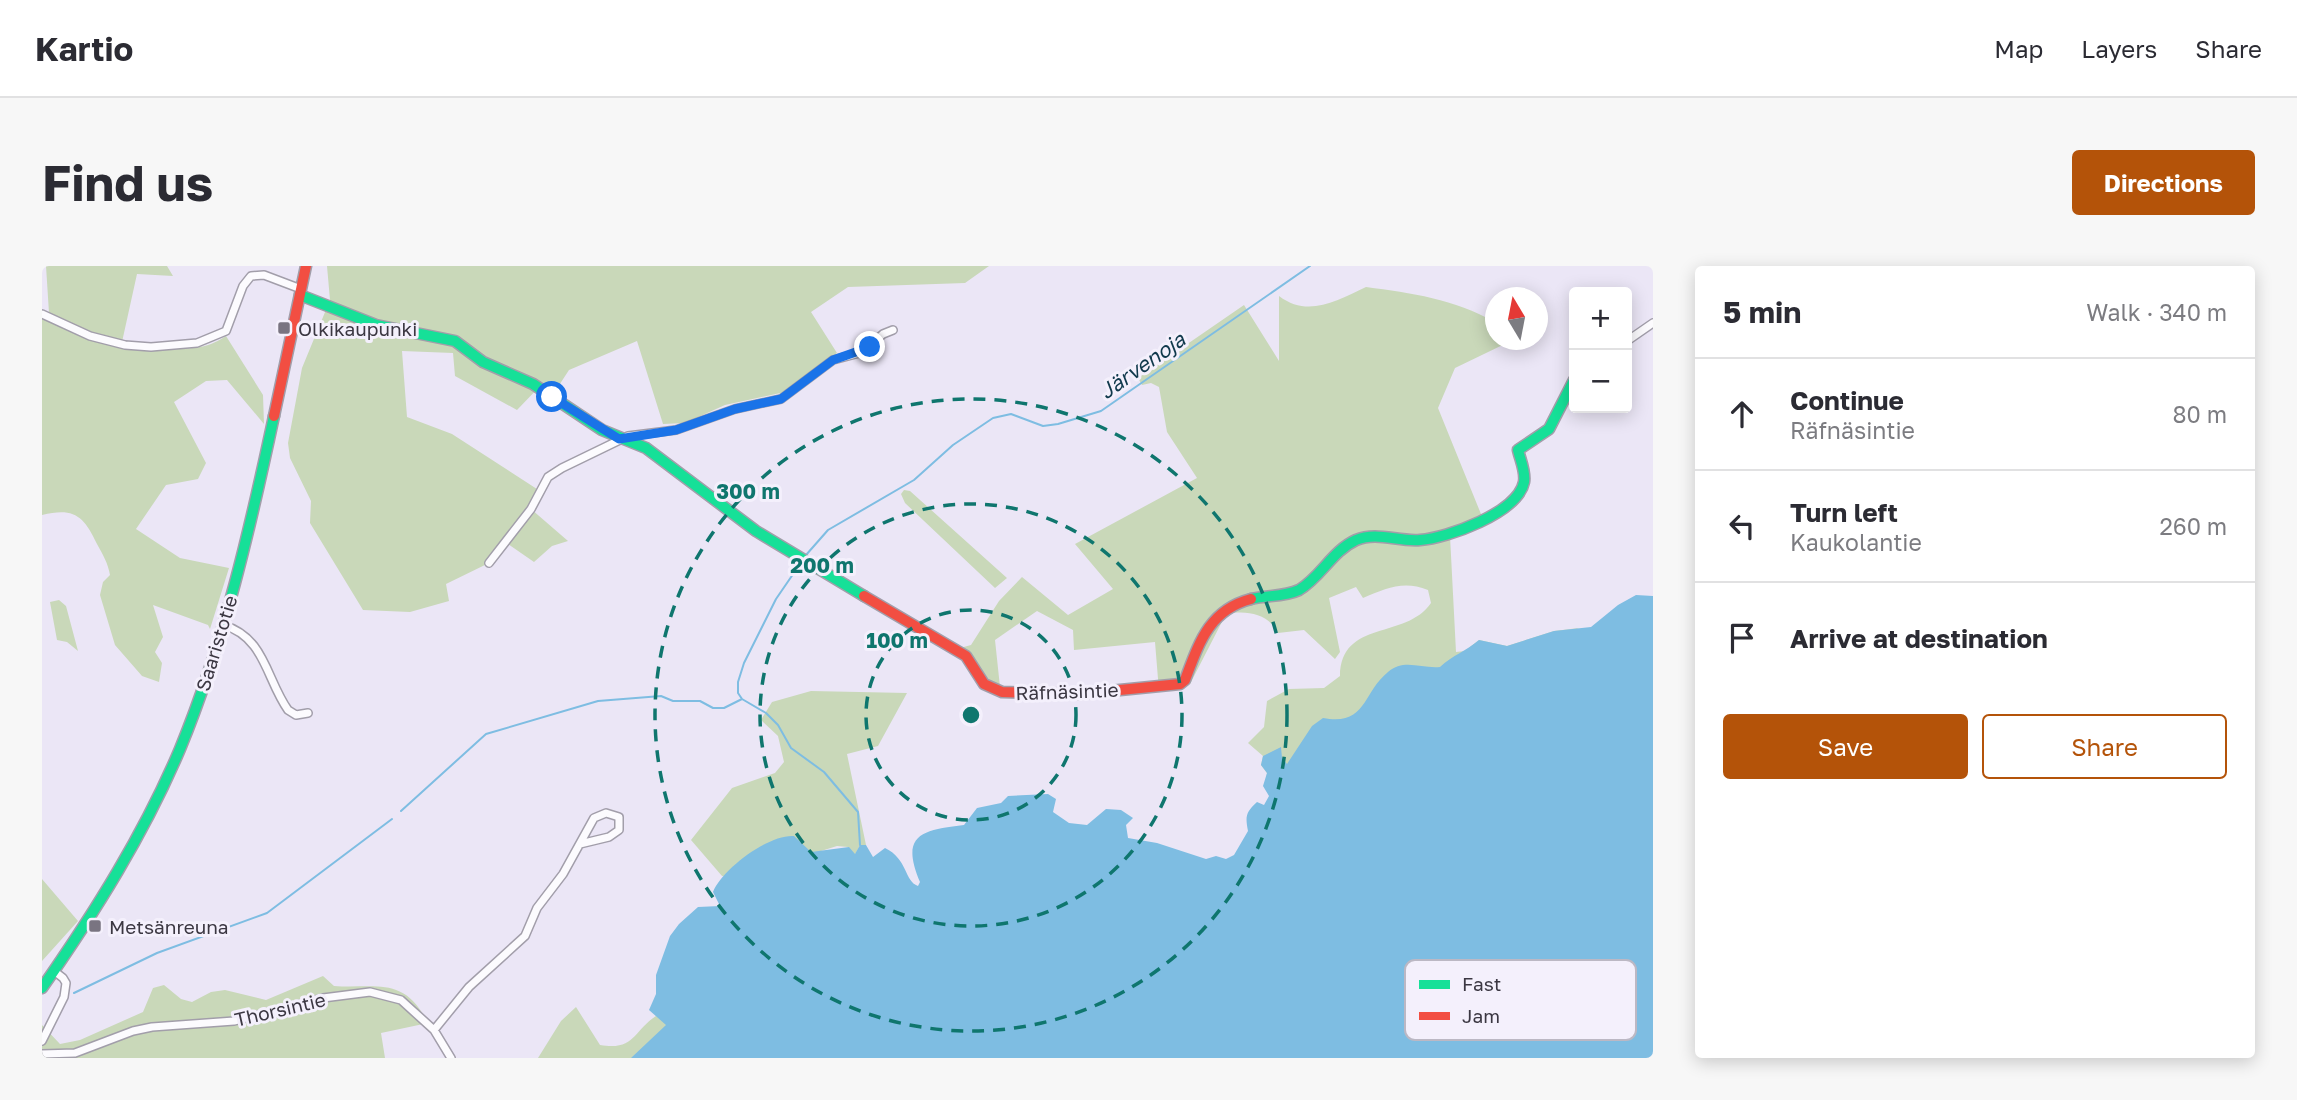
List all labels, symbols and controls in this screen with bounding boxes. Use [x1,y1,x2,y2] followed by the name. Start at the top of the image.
[35,29,133,68] text: Kartio
[1994,34,2043,63] text: Map
[2081,34,2157,63] text: Layers
[2195,34,2262,63] text: Share
[2072,150,2255,215] button: Directions
[42,153,213,212] text: Find us
[1485,287,1548,350] north arrow
[1569,287,1632,413] map controls
[1569,287,1632,350] button: +
[1723,294,1801,330] text: 5 min
[2086,298,2227,326] text: Walk · 340 m
[298,317,417,340] place label: Olkikaupunki
[276,320,292,336] marker: Olkikaupunki
[1094,325,1191,404] water label: Järvenoja
[854,331,885,362] route end
[1569,350,1632,413] button: −
[536,381,567,412] route start
[1790,385,1904,416] text: Continue
[1723,395,1761,433] icon: ahead
[2173,400,2227,428] text: 80 m
[1790,416,1915,444] text: Räfnäsintie
[716,478,780,504] text: 300 m
[1790,497,1898,528] text: Turn left
[1723,507,1761,545] icon: left
[2159,512,2227,540] text: 260 m
[1790,528,1922,556] text: Kaukolantie
[790,552,854,578] text: 200 m
[191,592,241,694] street label: Saaristotie
[1723,619,1761,657] icon: arrive
[1790,623,2048,654] text: Arrive at destination
[866,627,928,653] text: 100 m
[1015,678,1119,704] street label: Räfnäsintie
[959,703,983,727] centre of rings
[1723,714,1968,779] button: Save
[1982,714,2227,779] button: Share
[109,915,229,938] place label: Metsänreuna
[87,918,103,934] marker: Metsänreuna
[1405,960,1636,1040] legend
[1462,972,1501,995] text: Fast
[232,987,328,1031] street label: Thorsintie
[1462,1004,1500,1027] text: Jam

